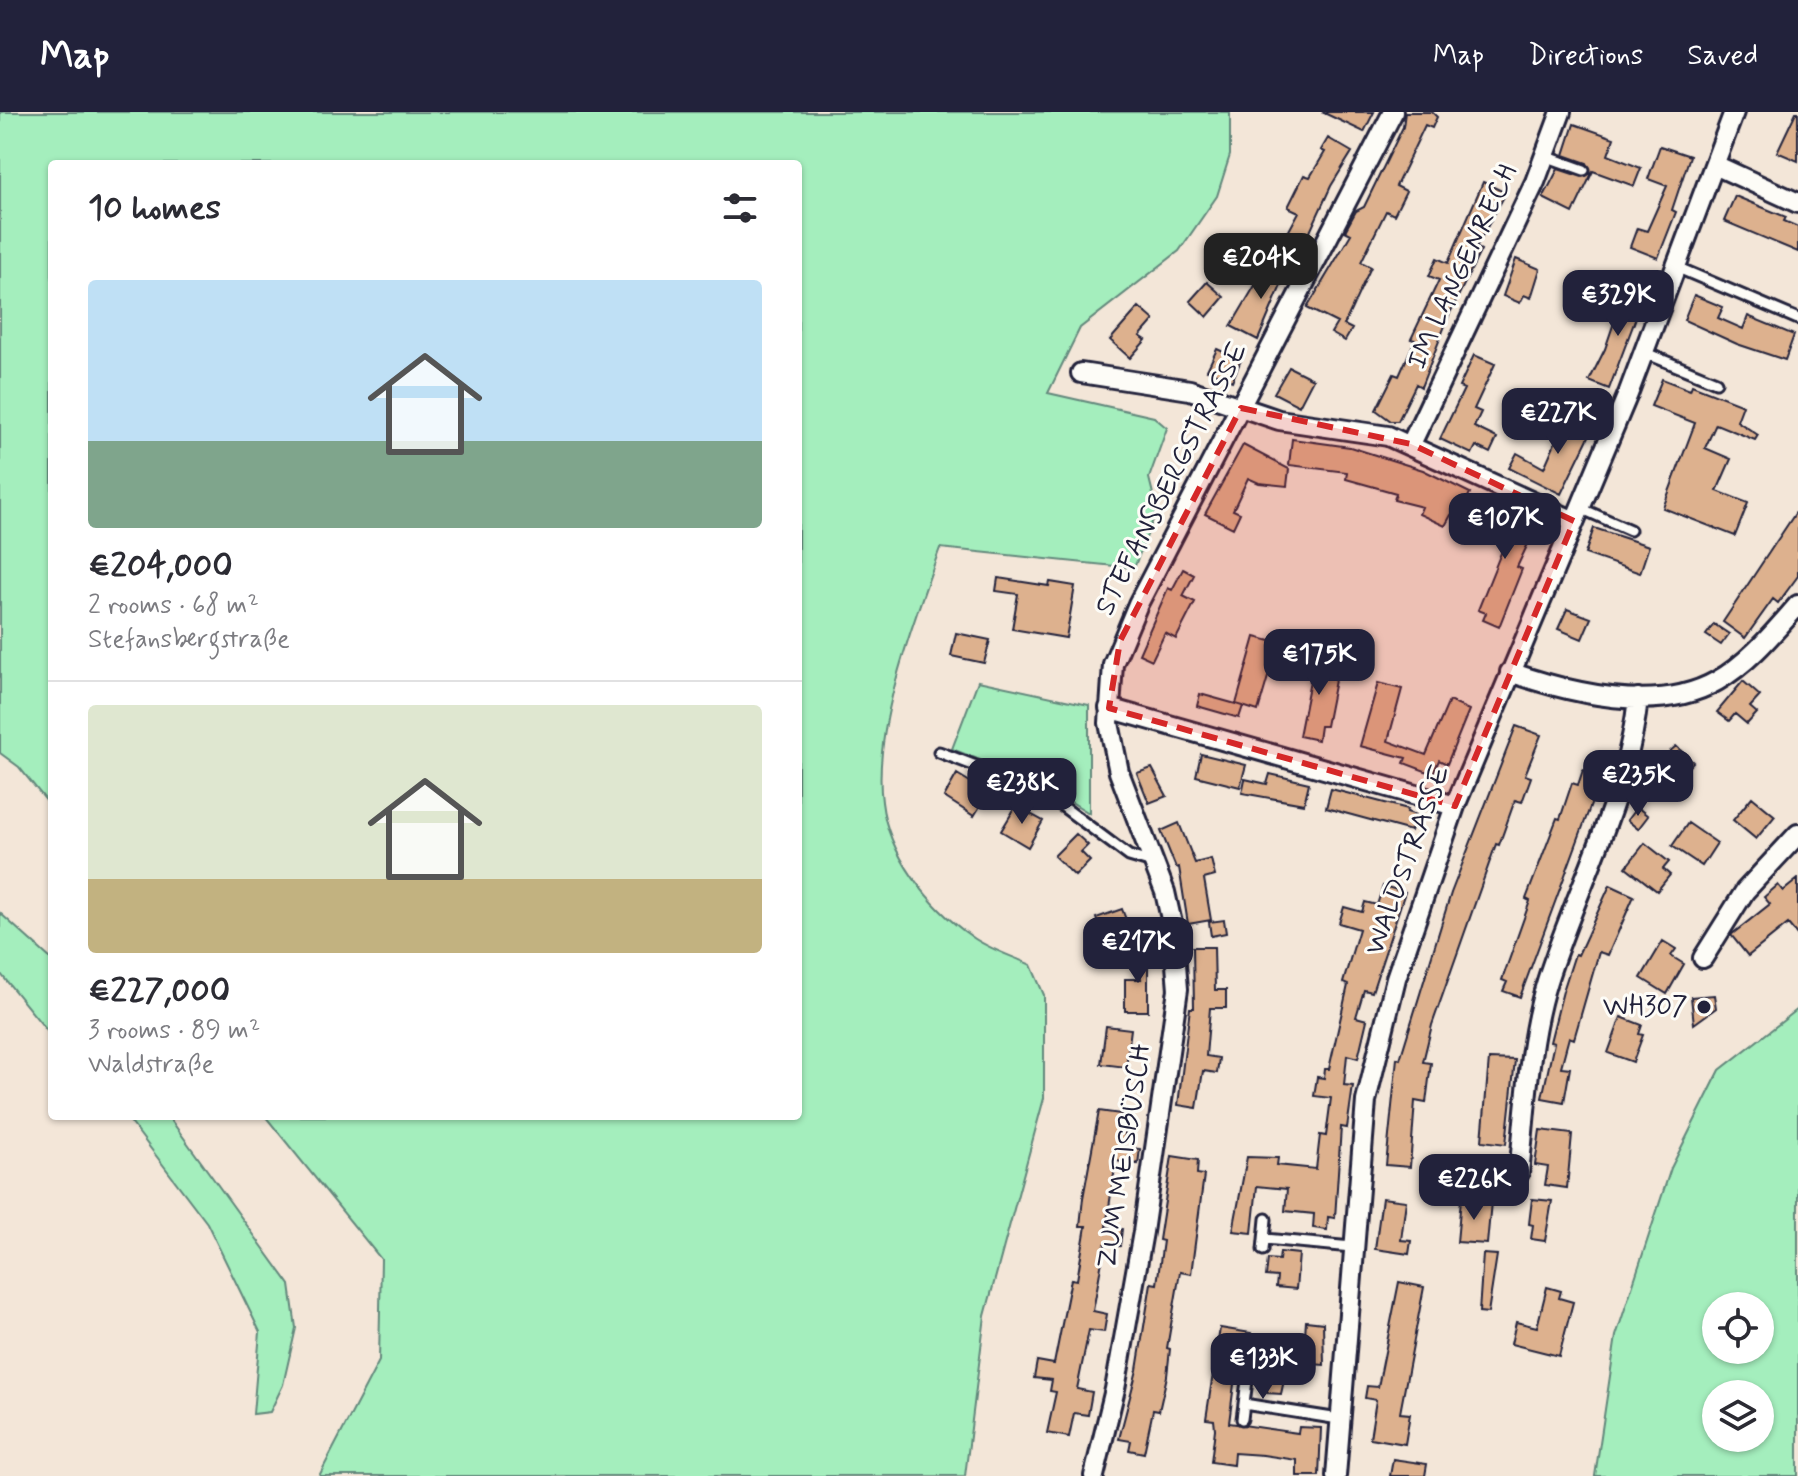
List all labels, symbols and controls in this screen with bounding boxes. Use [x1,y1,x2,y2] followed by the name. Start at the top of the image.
[40,32,110,81] text: Map
[1433,38,1484,75] text: Map
[1528,38,1643,75] text: Directions
[1687,38,1758,75] text: Saved
[1399,159,1527,375] street label: IM LANGENRECH
[88,186,221,231] text: 10 homes
[718,186,762,230] icon: filters
[1205,233,1317,301] pin: €204K
[1222,242,1300,276] text: €204K
[1562,270,1674,338] pin: €329K
[1581,279,1655,313] text: €329K
[353,332,497,476] icon: home
[1087,336,1257,622] street label: STEFANSBERGSTRASSE
[1502,388,1614,456] pin: €227K
[1520,397,1596,431] text: €227K
[1449,493,1561,561] pin: €107K
[1467,502,1543,536] text: €107K
[88,544,233,589] text: €204,000
[88,589,259,623] text: 2 rooms · 68 m²
[88,623,290,657] text: Stefansbergstraße
[1263,629,1375,697] pin: €175K
[1282,638,1356,672] text: €175K
[1582,750,1694,818] pin: €235K
[353,757,497,901] icon: home
[966,758,1078,826] pin: €238K
[1601,759,1675,793] text: €235K
[1356,760,1460,960] street label: WALDSTRASSE
[985,767,1059,801] text: €238K
[1082,917,1194,985] pin: €217K
[1101,926,1175,960] text: €217K
[88,969,230,1014] text: €227,000
[1603,989,1688,1026] place label: WH307
[1695,998,1713,1016] marker: WH307
[88,1014,260,1048] text: 3 rooms · 89 m²
[1089,1041,1161,1271] street label: ZUM MEISBÜSCH
[88,1048,214,1082] text: Waldstraße
[1418,1154,1530,1222] pin: €226K
[1437,1163,1511,1197] text: €226K
[1702,1292,1774,1452] map controls
[1702,1292,1774,1364] button: locate
[1207,1333,1319,1401] pin: €133K
[1229,1342,1297,1376] text: €133K
[1702,1380,1774,1452] button: layers

